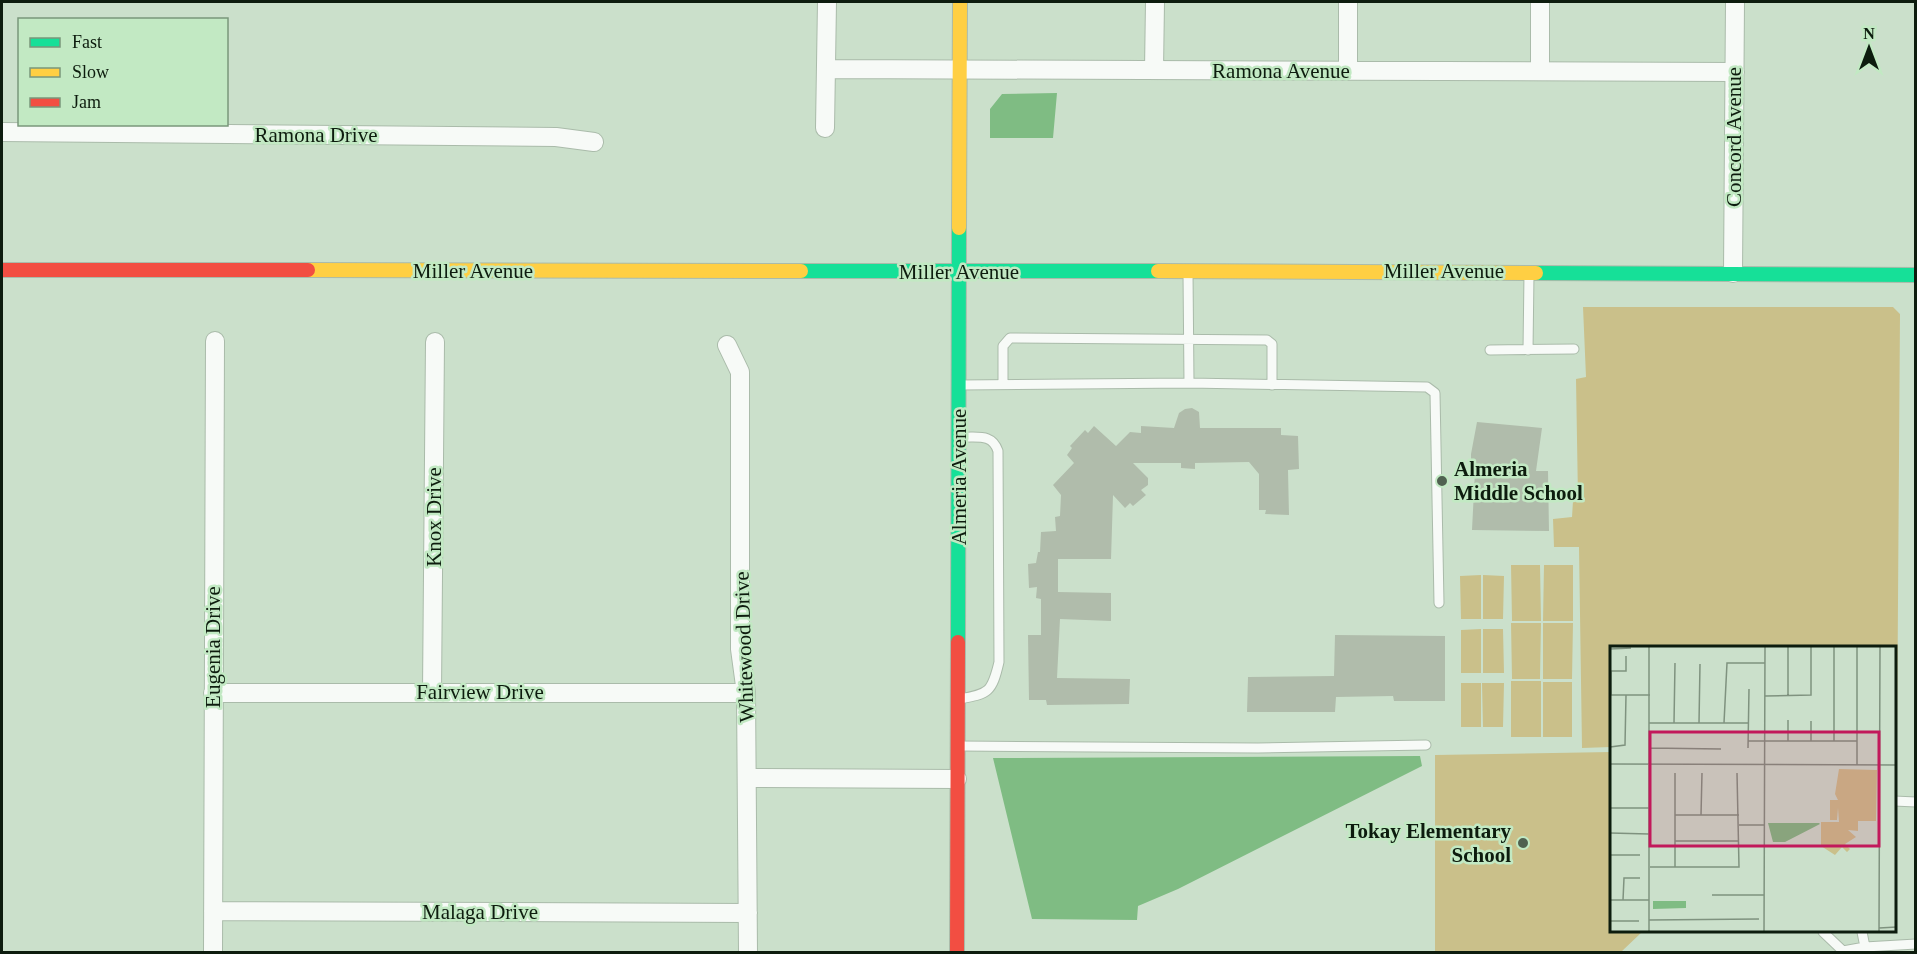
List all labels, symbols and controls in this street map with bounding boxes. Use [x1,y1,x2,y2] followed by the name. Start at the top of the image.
[18,18,228,126] legend
[1839,18,1899,78] north arrow
[1863,25,1875,42] text: N
[72,32,102,52] text: Fast
[1212,59,1350,83] street label: Ramona Avenue
[72,62,109,82] text: Slow
[1722,67,1746,207] street label: Concord Avenue
[72,92,101,112] text: Jam
[254,123,378,147] street label: Ramona Drive
[413,259,533,283] street label: Miller Avenue
[1384,259,1504,283] street label: Miller Avenue
[899,260,1019,284] street label: Miller Avenue
[947,409,971,545] street label: Almeria Avenue
[1454,457,1583,505] place label: Almeria Middle School
[422,467,446,567] street label: Knox Drive
[1435,474,1449,488] marker: Almeria Middle School
[729,571,759,723] street label: Whitewood Drive
[201,586,225,708] street label: Eugenia Drive
[1610,646,1896,933] inset map
[416,680,544,704] street label: Fairview Drive
[1346,819,1511,867] place label: Tokay Elementary School
[1516,836,1530,850] marker: Tokay Elementary School
[422,900,538,924] street label: Malaga Drive

